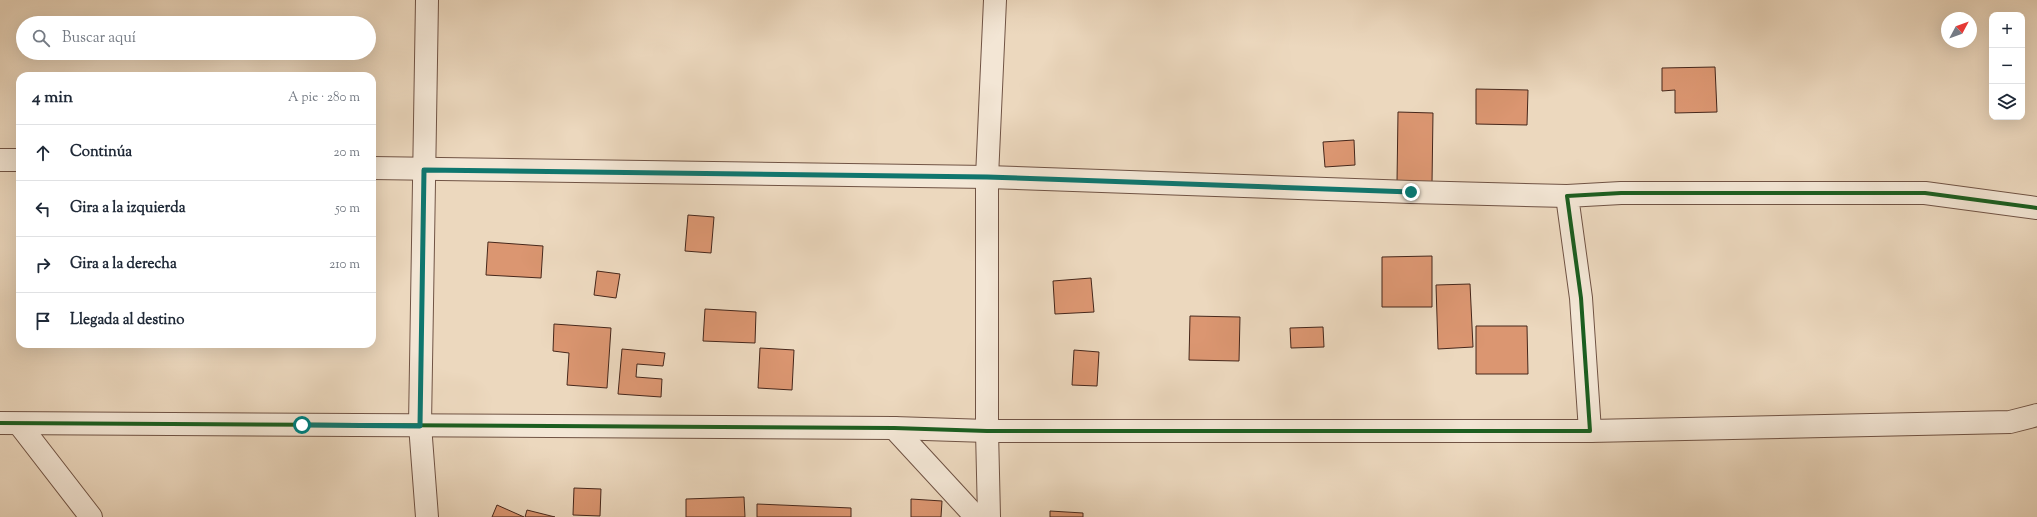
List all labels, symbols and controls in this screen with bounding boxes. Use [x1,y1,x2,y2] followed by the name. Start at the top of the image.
[1941,12,1977,48] north arrow
[1989,12,2025,120] map controls
[1989,12,2025,48] button: +
[16,16,376,60] search box
[30,27,52,49] icon: search
[62,28,136,49] text: Buscar aquí
[1989,48,2025,84] button: −
[1989,84,2025,120] button: layers
[32,86,73,110] text: 4 min
[288,89,360,107] text: A pie · 280 m
[32,142,54,164] icon: ahead
[70,142,132,163] text: Continúa
[334,144,360,162] text: 20 m
[1402,183,1420,201] route end
[32,198,54,220] icon: left
[70,198,186,219] text: Gira a la izquierda
[335,200,360,218] text: 50 m
[32,254,54,276] icon: right
[70,254,177,275] text: Gira a la derecha
[329,256,360,274] text: 210 m
[32,310,54,332] icon: arrive
[70,310,185,331] text: Llegada al destino
[293,416,311,434] route start

